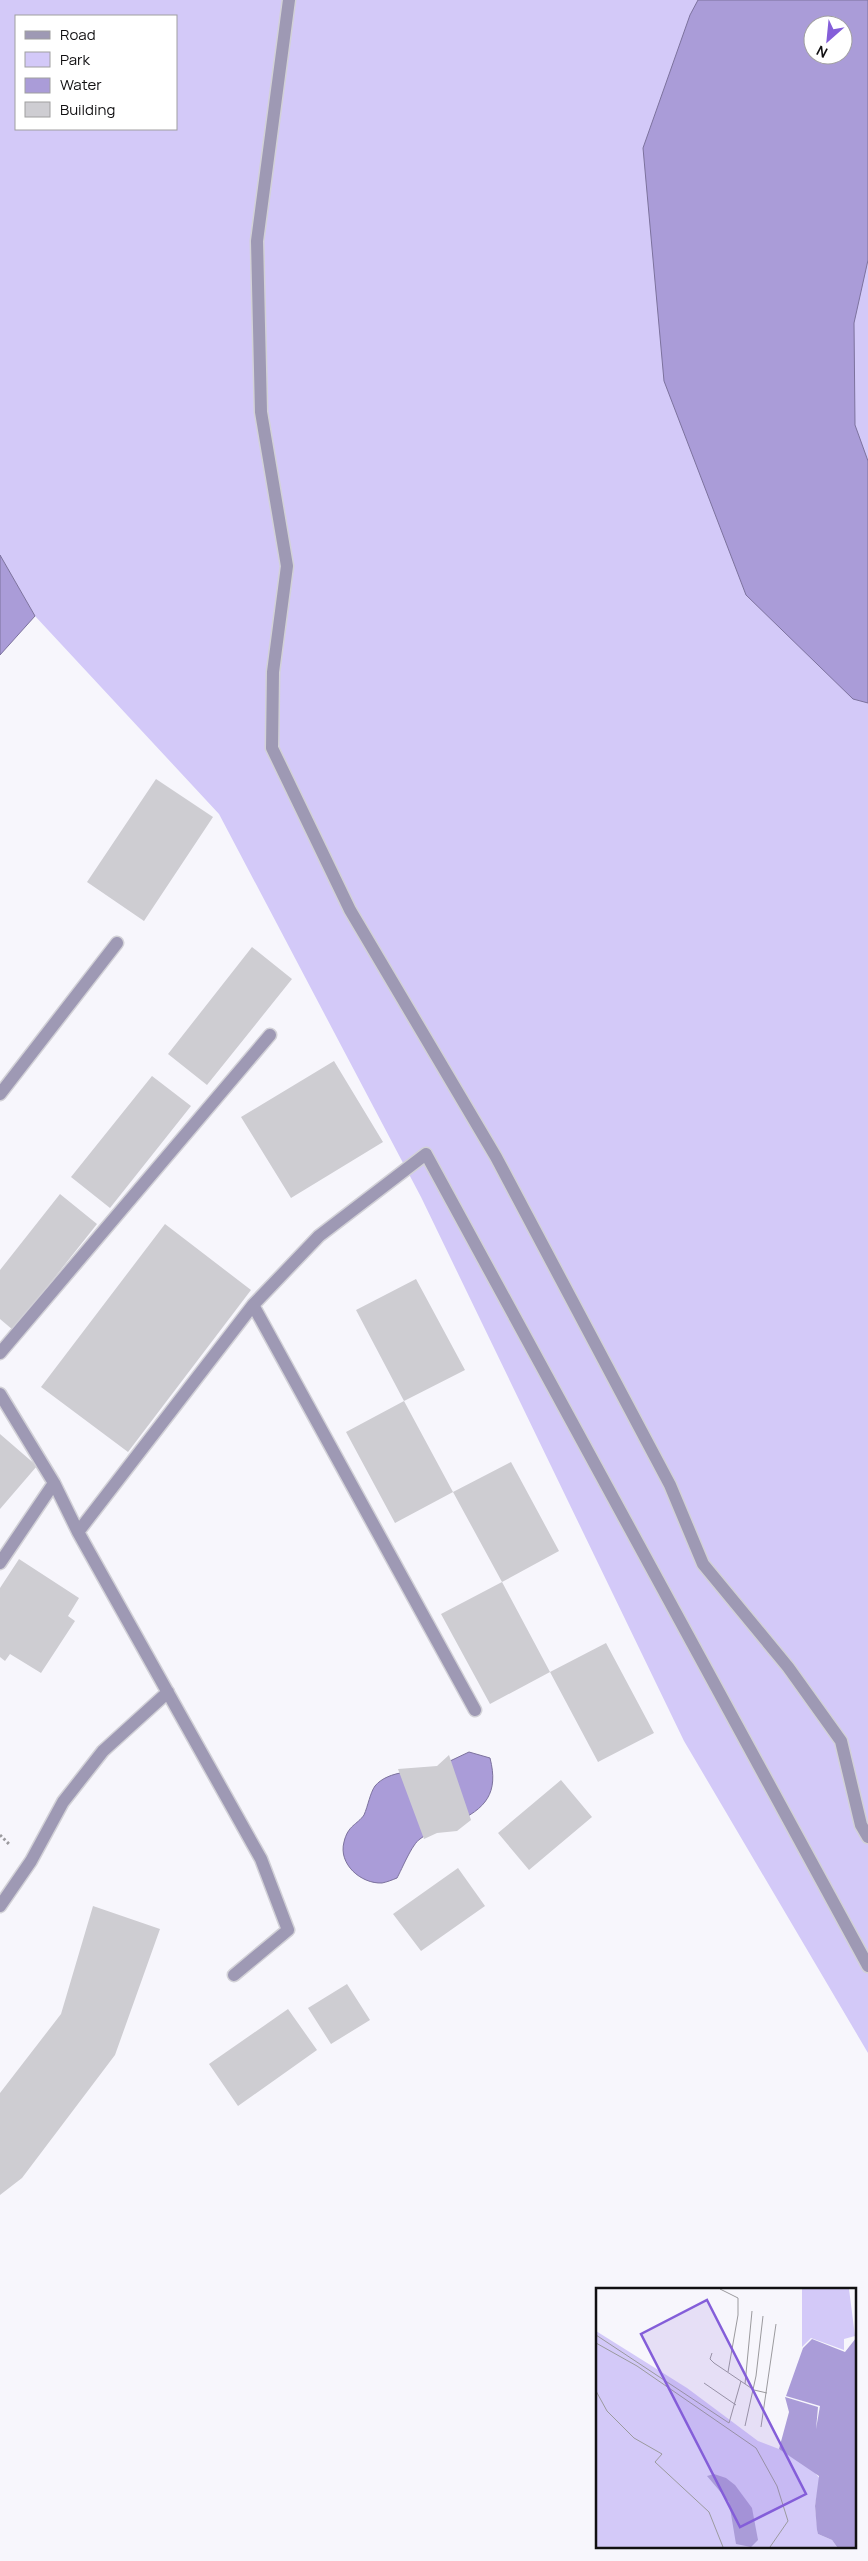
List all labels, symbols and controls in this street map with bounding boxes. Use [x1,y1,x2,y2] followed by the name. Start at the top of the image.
[15,15,178,130] legend
[803,15,853,65] north arrow
[60,24,96,45] text: Road
[813,41,831,63] text: N
[60,49,90,70] text: Park
[60,74,102,95] text: Water
[60,99,115,120] text: Building
[596,2288,856,2548] inset map

